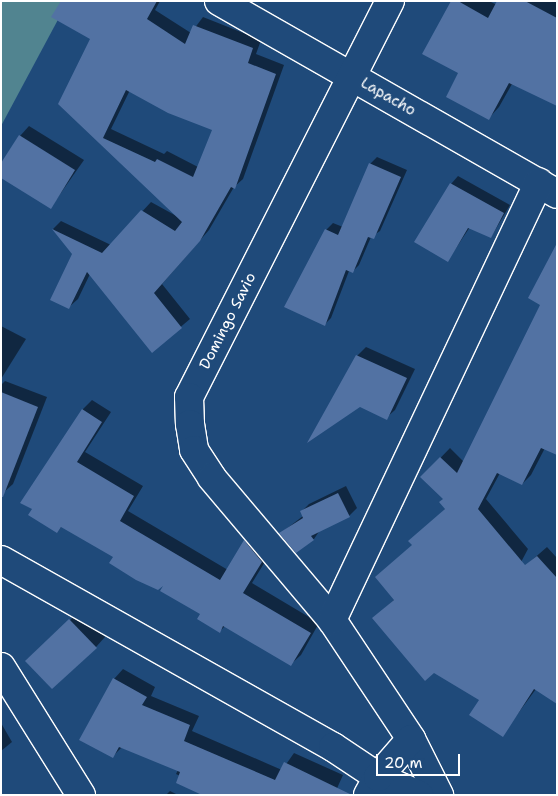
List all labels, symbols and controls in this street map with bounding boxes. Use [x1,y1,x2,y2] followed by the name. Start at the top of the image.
[357,74,419,120] street label: Lapacho
[196,270,260,372] street label: Domingo Savio
[378,744,462,776] scale bar
[384,753,423,773] text: 20 m

